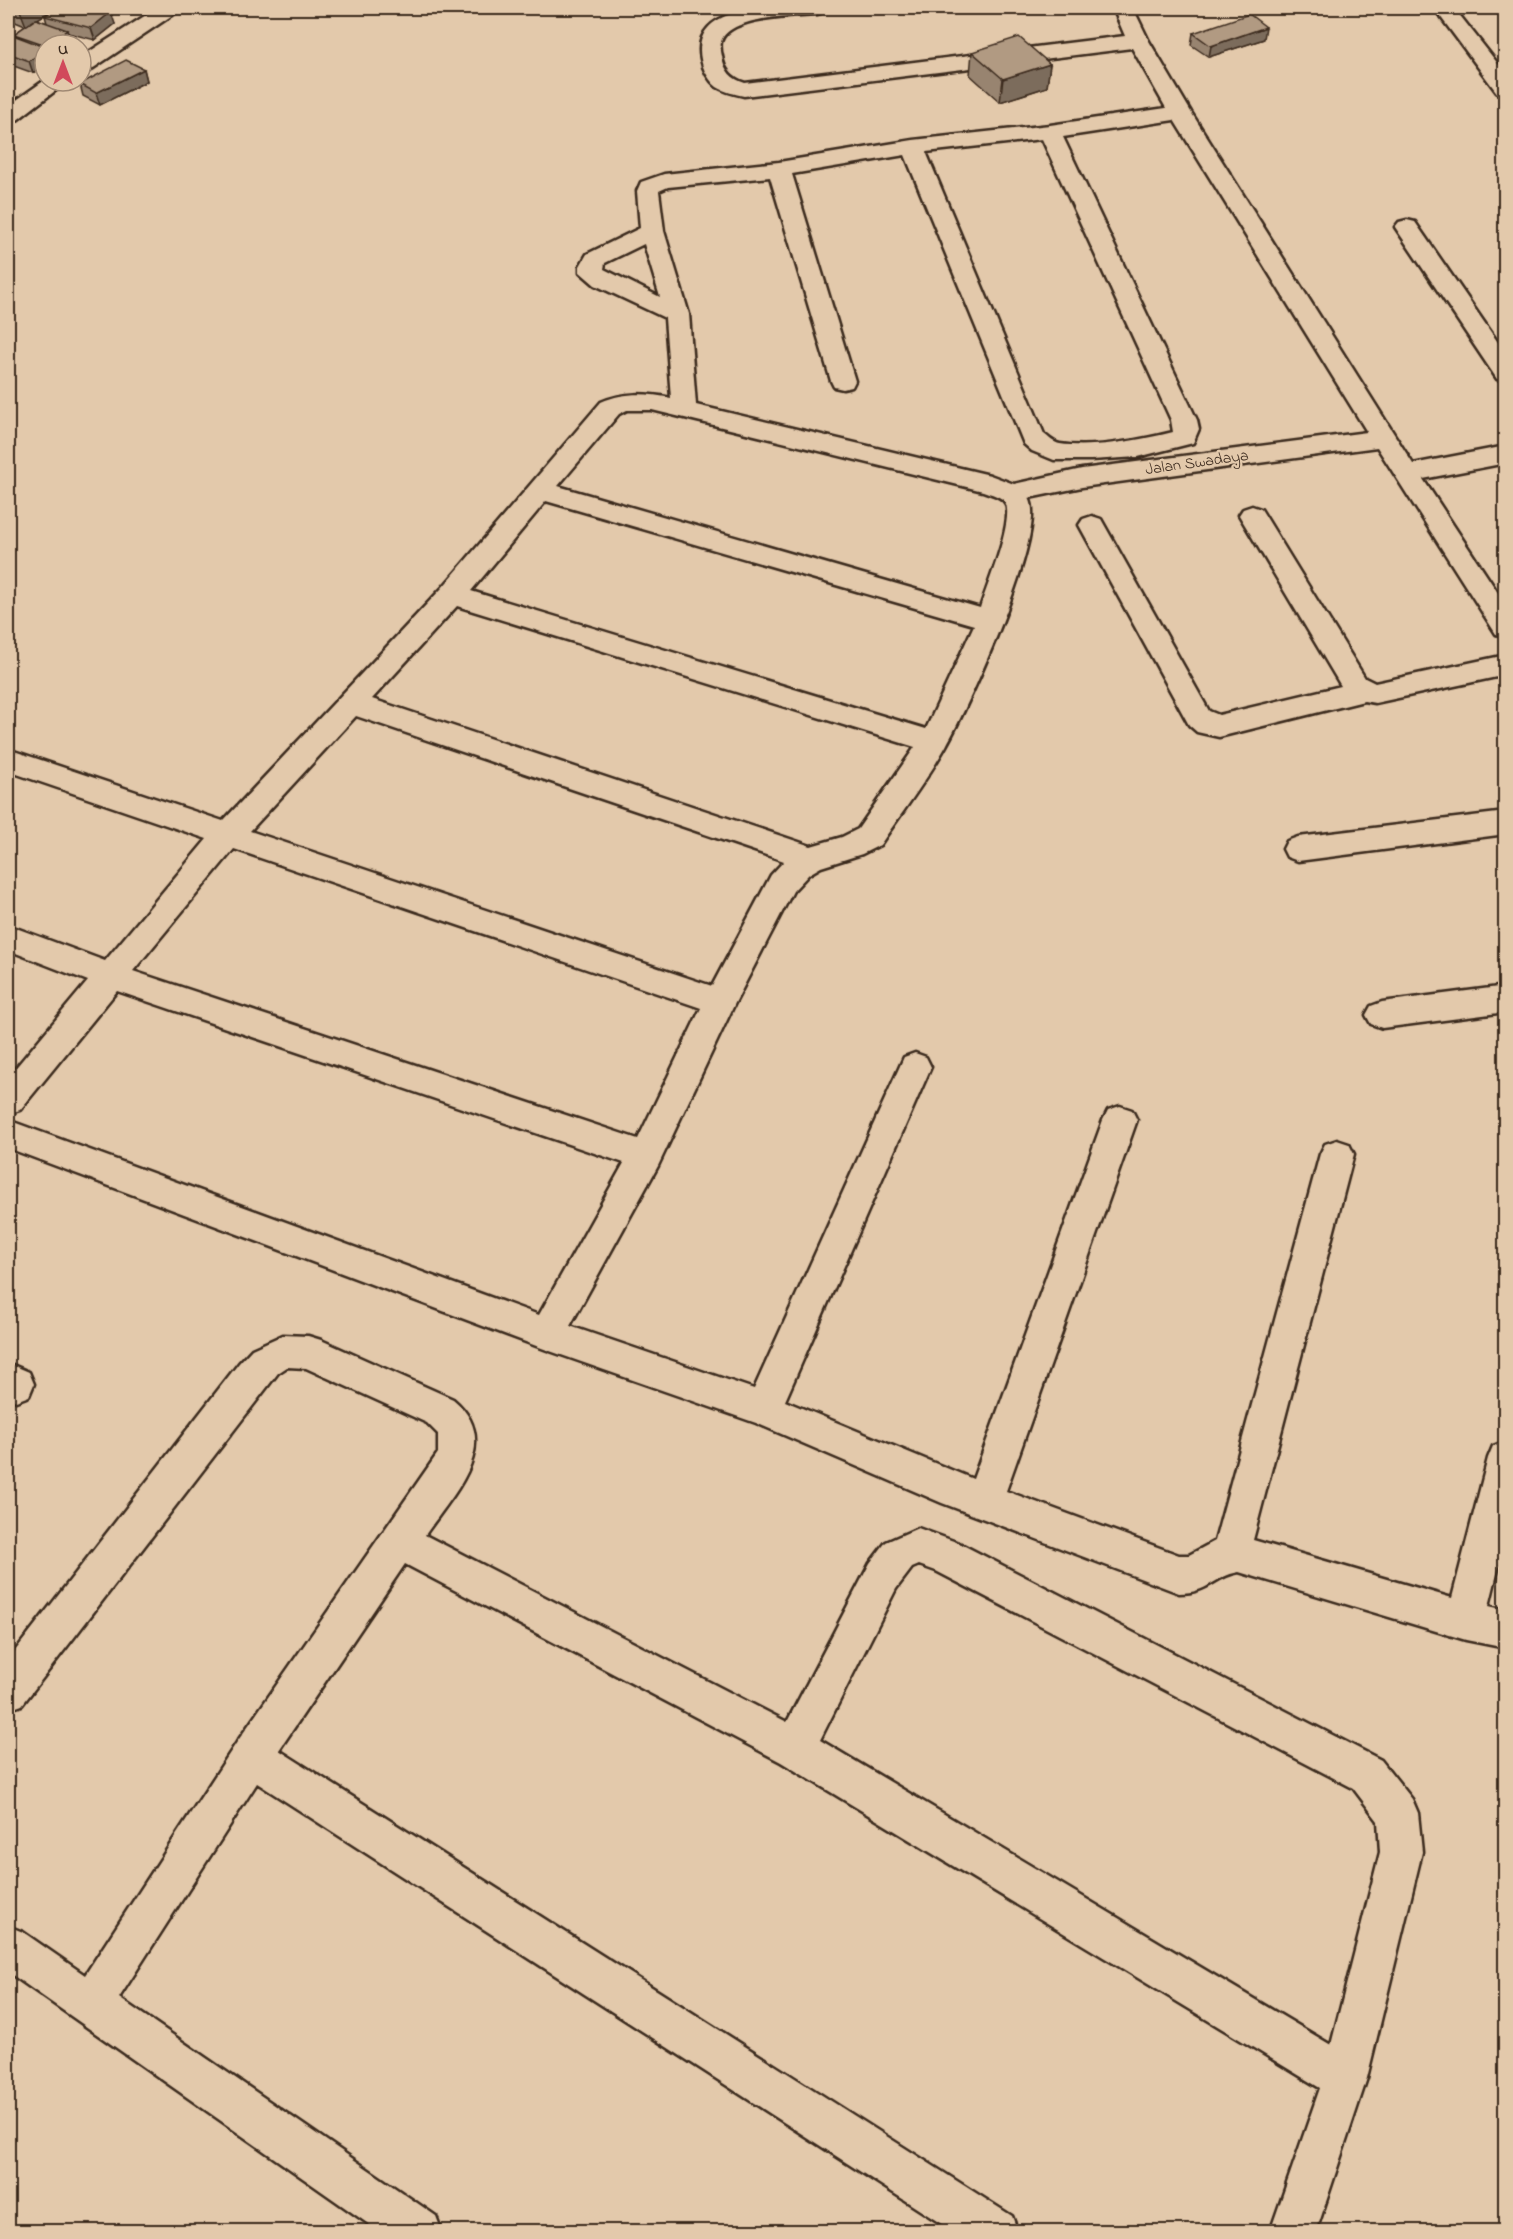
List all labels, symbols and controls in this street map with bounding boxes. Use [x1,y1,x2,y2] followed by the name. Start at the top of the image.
[33,33,93,93] north arrow
[58,38,68,62] text: U
[1144,444,1250,482] street label: Jalan Swadaya

